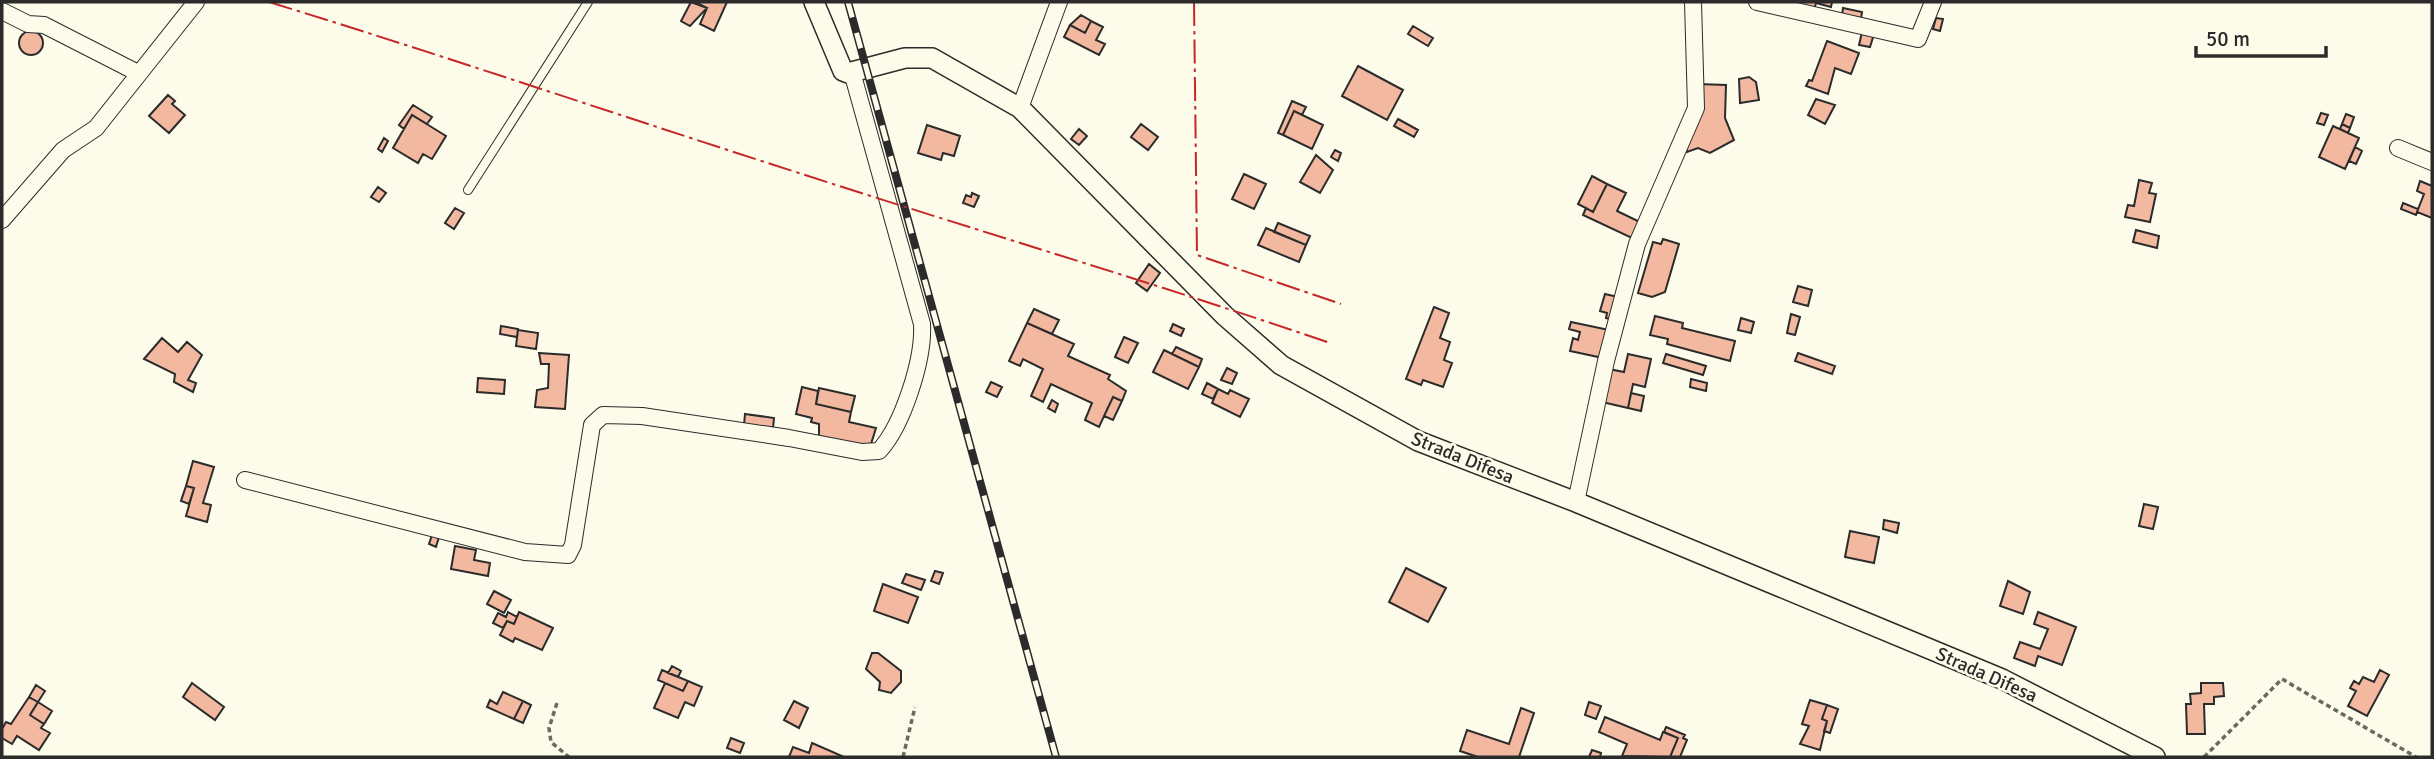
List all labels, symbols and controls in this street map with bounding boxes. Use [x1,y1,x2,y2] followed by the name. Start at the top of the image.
[2196,14,2326,58] scale bar
[2206,26,2250,52] text: 50 m
[1408,426,1517,489] street label: Strada Difesa
[1932,642,2041,708] street label: Strada Difesa

